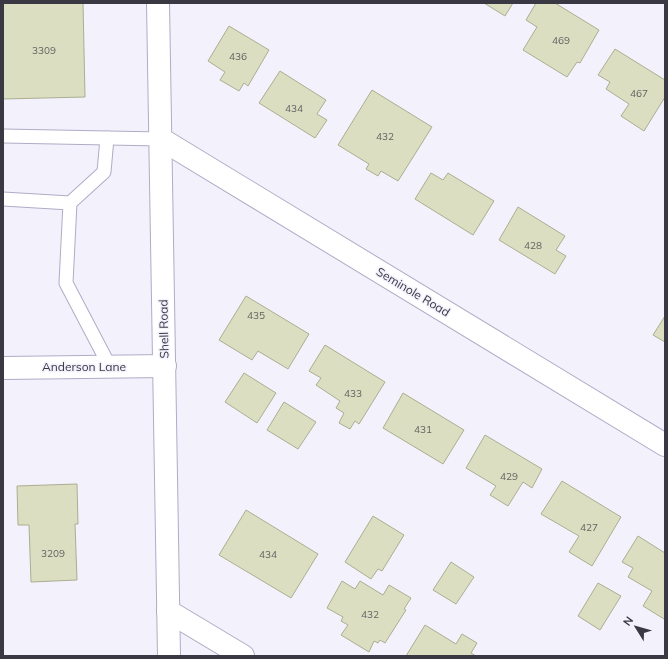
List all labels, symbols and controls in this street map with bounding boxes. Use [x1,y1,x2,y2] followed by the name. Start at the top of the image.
[552,34,570,47] house number: 469
[32,44,56,57] house number: 3309
[229,50,247,63] house number: 436
[630,87,648,100] house number: 467
[285,102,303,115] house number: 434
[376,130,394,143] house number: 432
[524,239,542,252] house number: 428
[374,264,453,319] street label: Seminole Road
[155,299,172,359] street label: Shell Road
[247,309,265,322] house number: 435
[42,359,126,374] street label: Anderson Lane
[344,387,362,400] house number: 433
[414,423,432,436] house number: 431
[500,470,518,483] house number: 429
[580,521,598,534] house number: 427
[41,547,65,560] house number: 3209
[259,548,277,561] house number: 434
[616,607,656,647] north arrow
[361,608,379,621] house number: 432
[620,613,636,629] text: N

